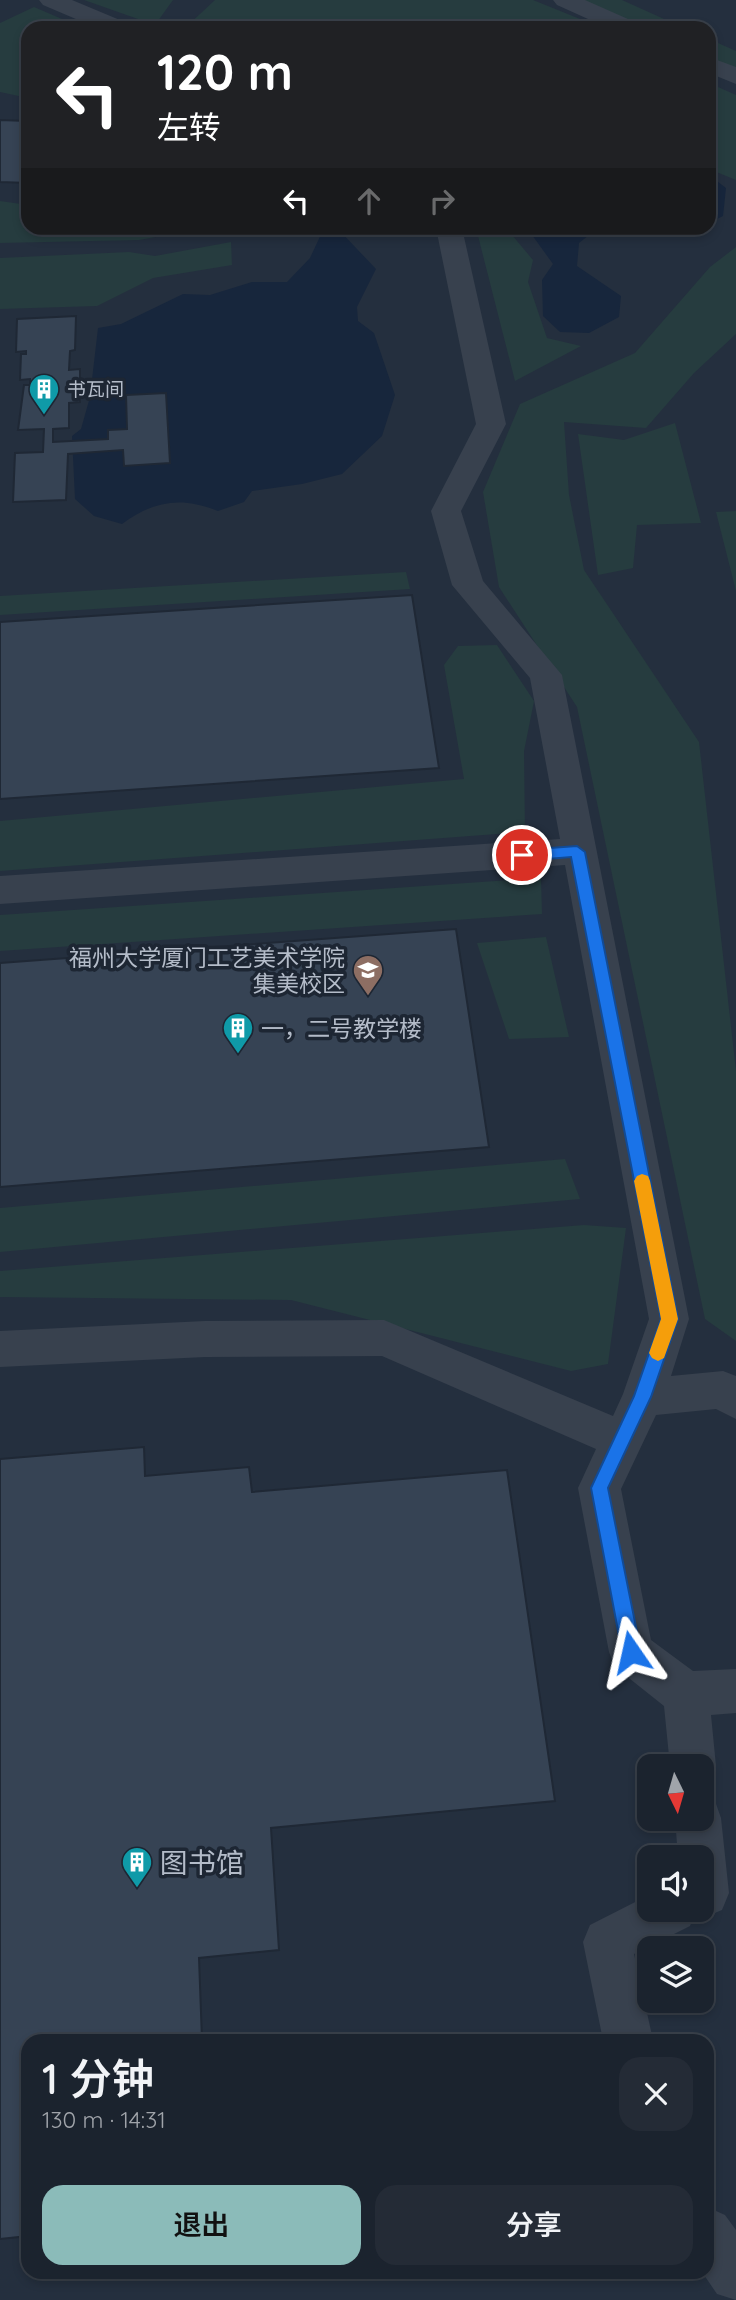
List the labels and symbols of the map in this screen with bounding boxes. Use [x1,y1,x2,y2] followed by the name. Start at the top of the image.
[27,372,61,416] building icon: 书瓦间
[67,377,124,401] place label: 书瓦间
[492,825,552,885] pin
[69,943,345,998] place label: 福州大学厦门工艺美术学院 集美校区
[351,953,385,997] school or university icon: 福州大学厦门工艺美术学院 集美校区
[221,1011,255,1055] building icon: 一，二号教学楼
[261,1014,422,1043] place label: 一，二号教学楼
[594,1615,668,1689] position arrow
[637,1754,714,1830] north arrow
[120,1845,154,1889] building icon: 图书馆
[160,1845,244,1880] place label: 图书馆

